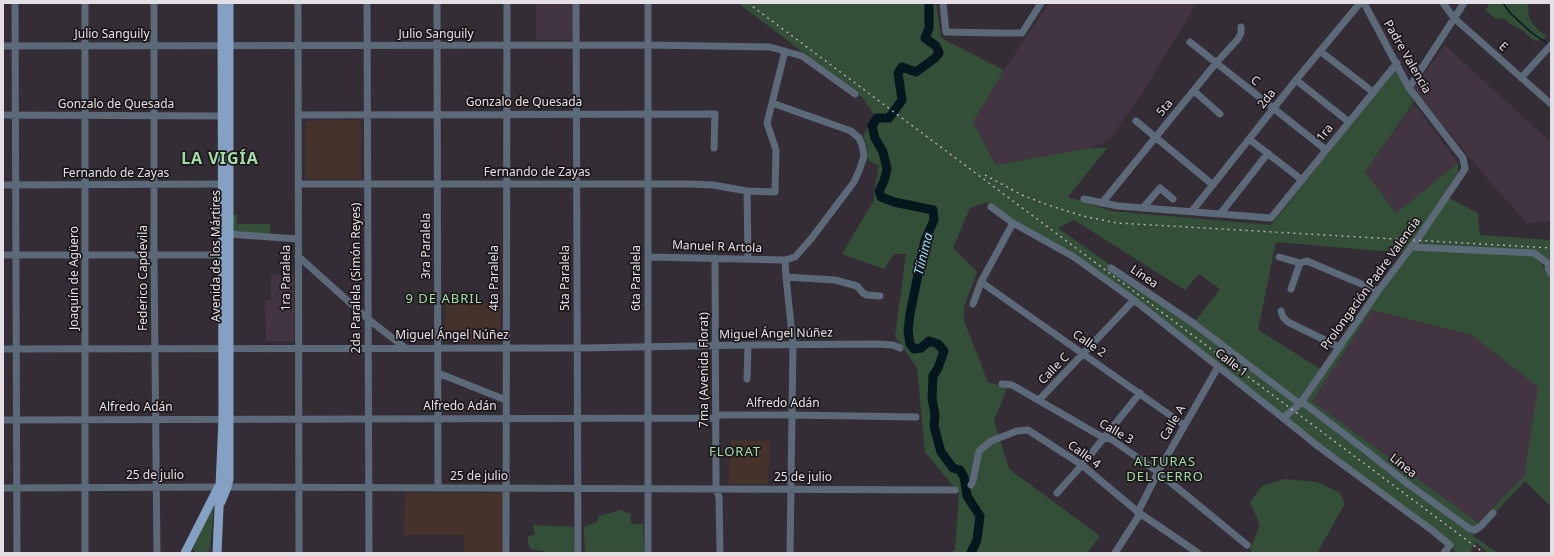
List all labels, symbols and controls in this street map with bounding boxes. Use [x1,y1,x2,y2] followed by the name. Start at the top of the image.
[1380,18,1434,96] street label: Padre Valencia
[74,28,150,42] street label: Julio Sanguily
[398,28,474,42] street label: Julio Sanguily
[1496,39,1510,55] street label: E
[1248,73,1262,89] street label: C
[1255,86,1279,112] street label: 2da
[466,96,582,110] street label: Gonzalo de Quesada
[1154,97,1176,119] street label: 5ta
[58,98,174,112] street label: Gonzalo de Quesada
[1314,121,1336,145] street label: 1ra
[181,149,259,169] district label: LA VIGÍA
[484,166,590,180] street label: Fernando de Zayas
[63,167,169,181] street label: Fernando de Zayas
[210,190,224,322] street label: Avenida de los Mártires
[350,203,364,353] street label: 2da Paralela (Simón Reyes)
[420,213,434,279] street label: 3ra Paralela
[1318,215,1424,353] street label: Prolongación Padre Valencia
[137,225,151,331] street label: Federico Capdevila
[68,226,82,330] street label: Joaquín de Agüero
[911,231,937,277] water label: Tíinima
[672,238,762,256] street label: Manuel R Artola
[280,245,294,311] street label: 1ra Paralela
[488,245,502,311] street label: 4ta Paralela
[559,245,573,311] street label: 5ta Paralela
[630,245,644,311] street label: 6ta Paralela
[1127,263,1161,291] street label: Línea
[406,291,482,307] district label: 9 DE ABRIL
[698,312,712,428] street label: 7ma (Avenida Florat)
[719,326,833,342] street label: Miguel Ángel Núñez
[1070,327,1108,361] street label: Calle 2
[395,329,509,343] street label: Miguel Ángel Núñez
[1212,346,1250,380] street label: Calle 1
[1036,350,1072,388] street label: Calle C
[746,397,820,411] street label: Alfredo Adán
[423,400,497,414] street label: Alfredo Adán
[99,401,173,415] street label: Alfredo Adán
[1157,403,1189,443] street label: Calle A
[1096,416,1136,448] street label: Calle 3
[1065,438,1103,472] street label: Calle 4
[709,444,761,460] district label: FLORAT
[1387,451,1419,481] street label: Línea
[1126,454,1204,485] district label: ALTURAS DEL CERRO
[126,469,184,483] street label: 25 de julio
[450,470,508,484] street label: 25 de julio
[774,471,832,485] street label: 25 de julio

